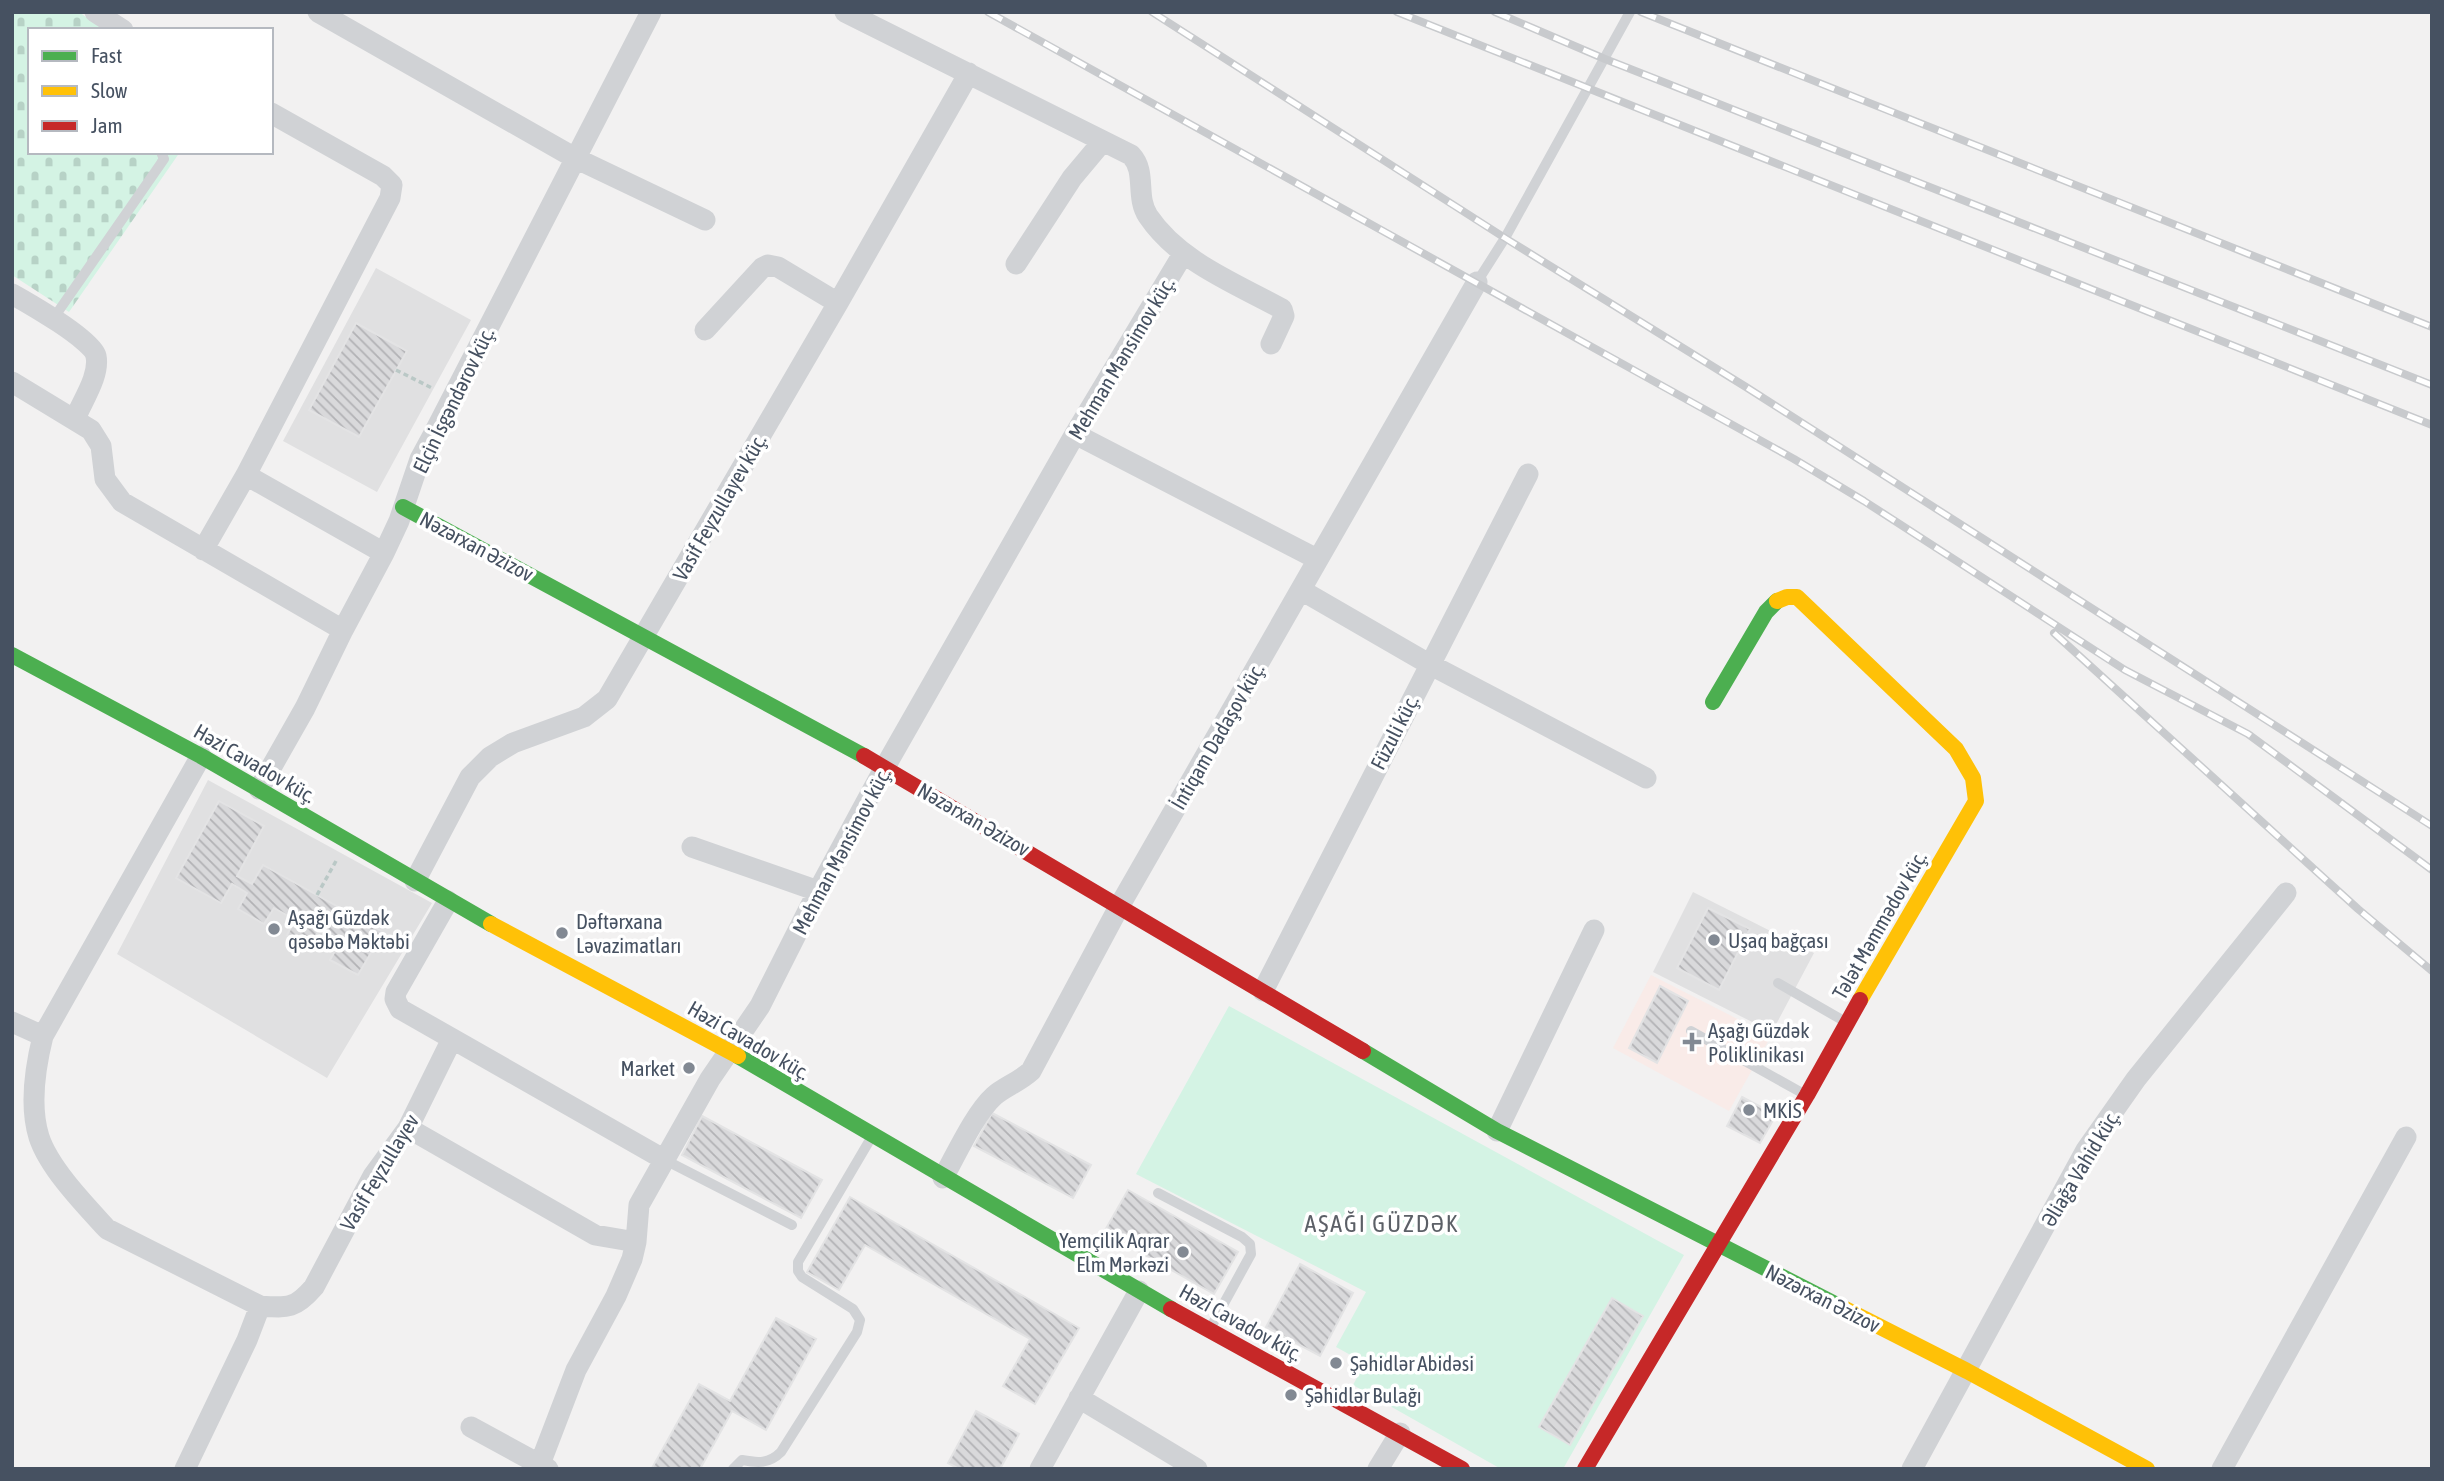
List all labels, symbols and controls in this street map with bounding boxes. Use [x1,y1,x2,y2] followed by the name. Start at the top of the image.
[28,28,273,154] legend
[91,43,122,67] text: Fast
[91,78,128,102] text: Slow
[91,113,123,137] text: Jam
[1063,273,1179,443] street label: Mehman Mənsimov küç.
[407,323,499,477] street label: Elçin İsgəndərov küç.
[667,429,771,585] street label: Vasif Feyzullayev küç.
[416,506,538,586] street label: Nəzərxan Əzizov
[1165,659,1269,813] street label: İntiqam Dadaşov küç.
[1365,691,1423,773] street label: Füzuli küç.
[190,719,320,807] street label: Həzi Cavadov küç.
[787,764,895,938] street label: Mehman Mənsimov küç.
[914,777,1034,861] street label: Nəzərxan Əzizov
[1827,847,1931,1003] street label: Tələt Məmmədov küç.
[288,905,410,953] place label: Aşağı Güzdək qəsəbə Məktəbi
[576,909,681,957] place label: Dəftərxana Ləvazimatları
[266,921,282,937] marker: Aşağı Güzdək qəsəbə Məktəbi
[554,925,570,941] marker: Dəftərxana Ləvazimatları
[1728,928,1829,952] place label: Uşaq bağçası
[1706,932,1722,948] marker: Uşaq bağçası
[684,996,814,1084] street label: Həzi Cavadov küç.
[1708,1018,1810,1066] place label: Aşağı Güzdək Poliklinikası
[1682,1032,1702,1052] marker: Aşağı Güzdək Poliklinikası
[621,1056,675,1080] place label: Market
[681,1060,697,1076] marker: Market
[1763,1098,1802,1122] place label: MKİS
[1741,1102,1757,1118] marker: MKİS
[2036,1106,2124,1230] street label: Əliağa Vahid küç.
[335,1109,423,1234] street label: Vasif Feyzullayev
[1304,1210,1460,1237] district label: AŞAĞI GÜZDƏK
[1059,1228,1170,1276] place label: Yemçilik Aqrar Elm Mərkəzi
[1175,1244,1191,1260] marker: Yemçilik Aqrar Elm Mərkəzi
[1762,1259,1884,1337] street label: Nəzərxan Əzizov
[1176,1278,1306,1366] street label: Həzi Cavadov küç.
[1350,1351,1474,1375] place label: Şəhidlər Abidəsi
[1328,1355,1344,1371] marker: Şəhidlər Abidəsi
[1305,1383,1422,1407] place label: Şəhidlər Bulağı
[1283,1387,1299,1403] marker: Şəhidlər Bulağı

